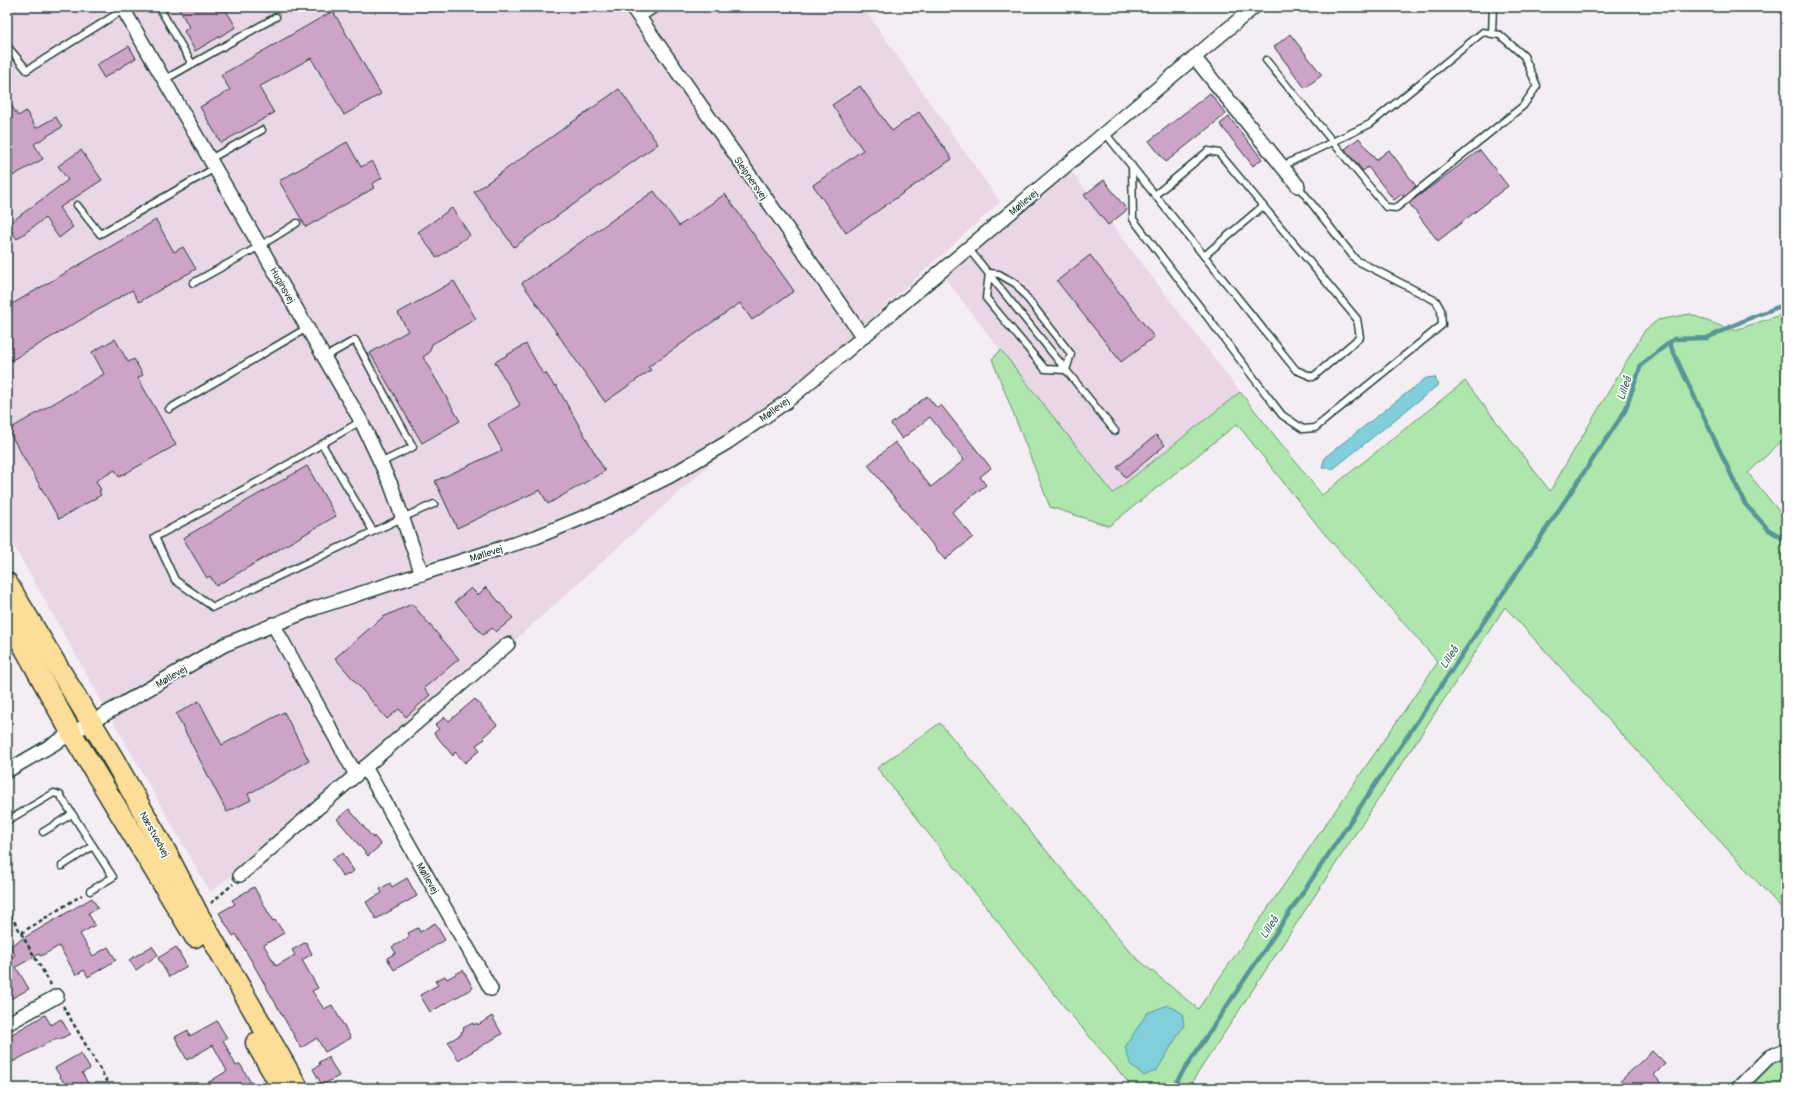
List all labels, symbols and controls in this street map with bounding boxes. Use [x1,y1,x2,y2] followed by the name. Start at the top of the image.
[731,155,769,202] street label: Sleipnersvej
[1007,187,1041,218] street label: Møllevej
[267,265,297,306] street label: Huginsvej
[1614,374,1635,402] water label: Lilleå
[757,395,792,425] street label: Møllevej
[468,543,504,565] street label: Møllevej
[1437,643,1462,671] water label: Lilleå
[154,663,189,691] street label: Møllevej
[137,810,172,859] street label: Næstvedvej
[413,861,441,896] street label: Møllevej
[1257,913,1282,941] water label: Lilleå

